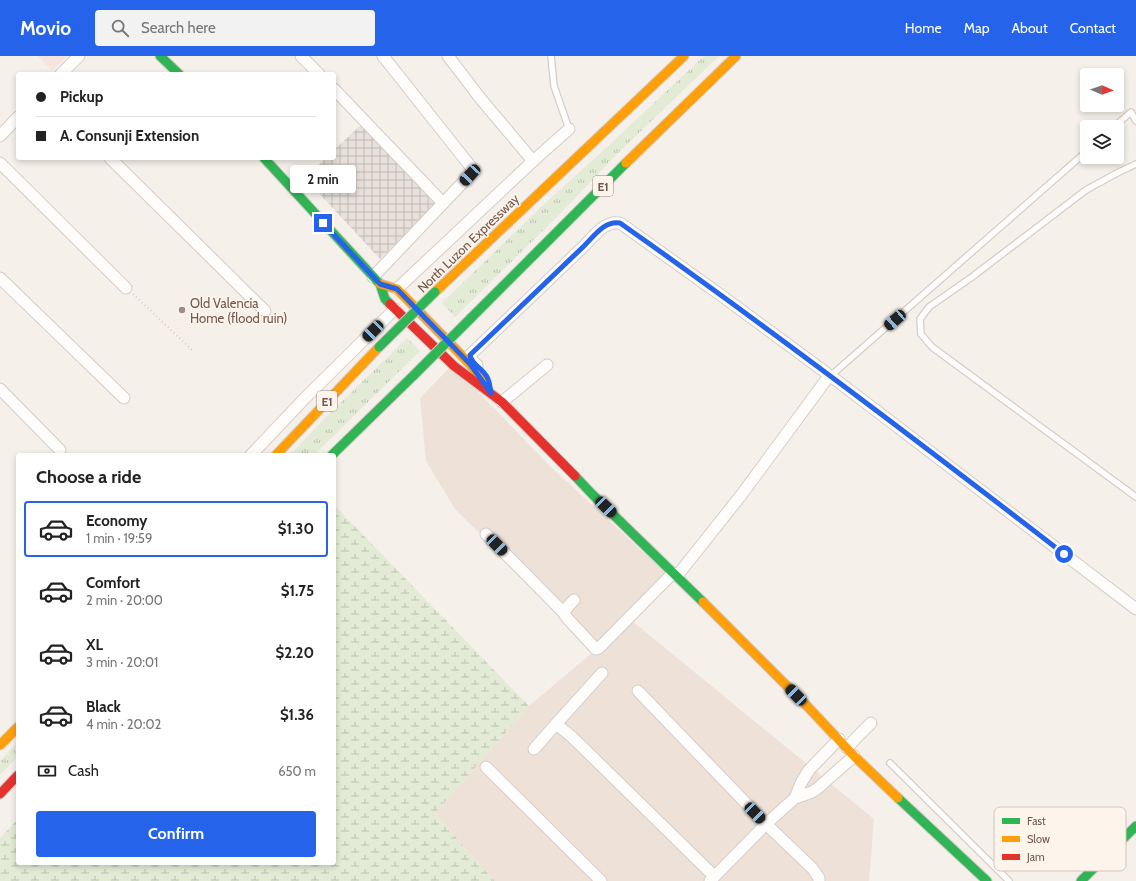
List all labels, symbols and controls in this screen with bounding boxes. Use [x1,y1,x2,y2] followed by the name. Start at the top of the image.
[95,10,375,46] search box
[20,17,71,40] text: Movio
[109,17,131,39] icon: search
[141,19,216,37] text: Search here
[905,19,942,37] text: Home
[964,19,989,37] text: Map
[1011,19,1048,37] text: About
[1070,19,1116,37] text: Contact
[1080,68,1124,112] north arrow
[1080,68,1124,164] map controls
[60,88,103,106] text: Pickup
[1080,120,1124,164] button: layers
[60,127,199,145] text: A. Consunji Extension
[457,162,483,188] car
[290,165,356,193] callout: 2 min
[307,171,339,187] text: 2 min
[593,176,613,196] road number: E1
[414,190,522,296] street label: North Luzon Expressway
[314,214,332,232] route end
[190,295,287,326] place label: Old Valencia Home (flood ruin)
[177,305,187,315] marker: Old Valencia Home (flood ruin)
[882,308,908,332] car
[360,318,386,344] car
[317,391,337,411] road number: E1
[36,466,141,488] text: Choose a ride
[593,494,619,520] car
[38,511,74,547] icon: car
[86,512,147,530] text: Economy
[278,520,314,538] text: $1.30
[86,530,152,546] text: 1 min · 19:59
[484,532,510,558] car
[1055,545,1073,563] route start
[38,573,74,609] icon: car
[86,574,140,592] text: Comfort
[281,582,314,600] text: $1.75
[86,592,163,608] text: 2 min · 20:00
[38,635,74,671] icon: car
[86,636,103,654] text: XL
[276,644,314,662] text: $2.20
[86,654,158,670] text: 3 min · 20:01
[783,682,809,708] car
[38,697,74,733] icon: car
[86,698,121,716] text: Black
[280,706,314,724] text: $1.36
[86,716,161,732] text: 4 min · 20:02
[36,760,58,782] icon: cash
[68,762,99,780] text: Cash
[278,763,316,779] text: 650 m
[742,800,768,826] car
[994,807,1126,871] legend
[36,811,316,857] button: Confirm
[1027,814,1046,828] text: Fast
[1027,832,1050,846] text: Slow
[1026,850,1045,864] text: Jam

